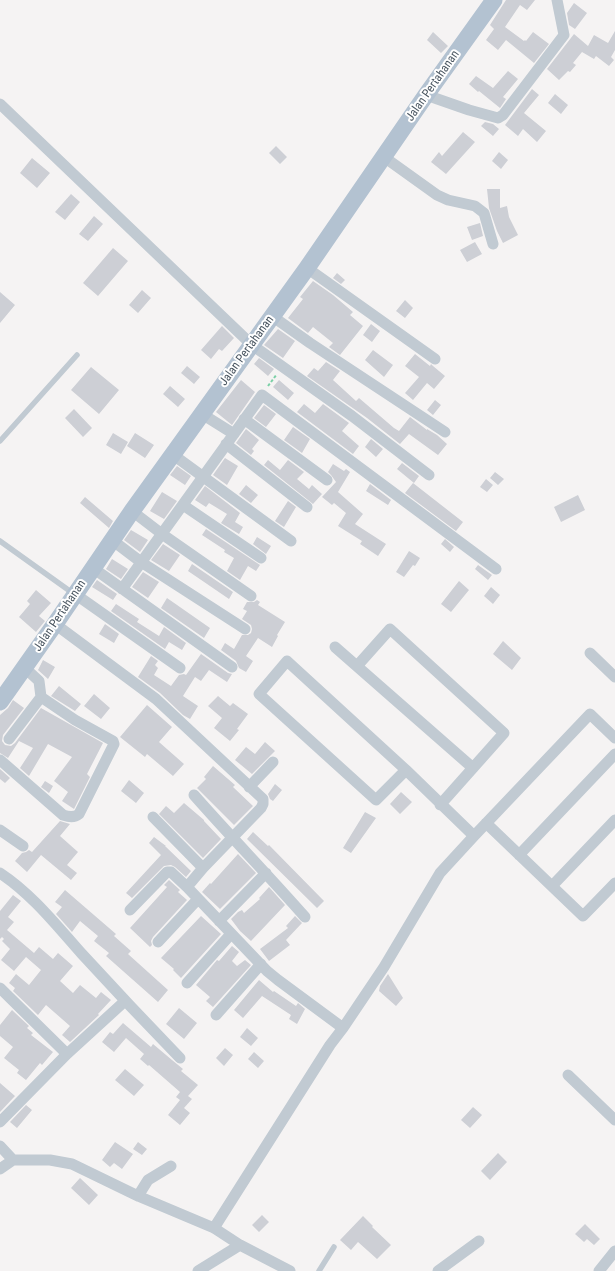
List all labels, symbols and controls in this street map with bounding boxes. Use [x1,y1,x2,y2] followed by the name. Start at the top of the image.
[403,48,463,124] street label: Jalan Pertahanan
[217,313,277,389] street label: Jalan Pertahanan
[31,578,89,654] street label: Jalan Pertahanan

